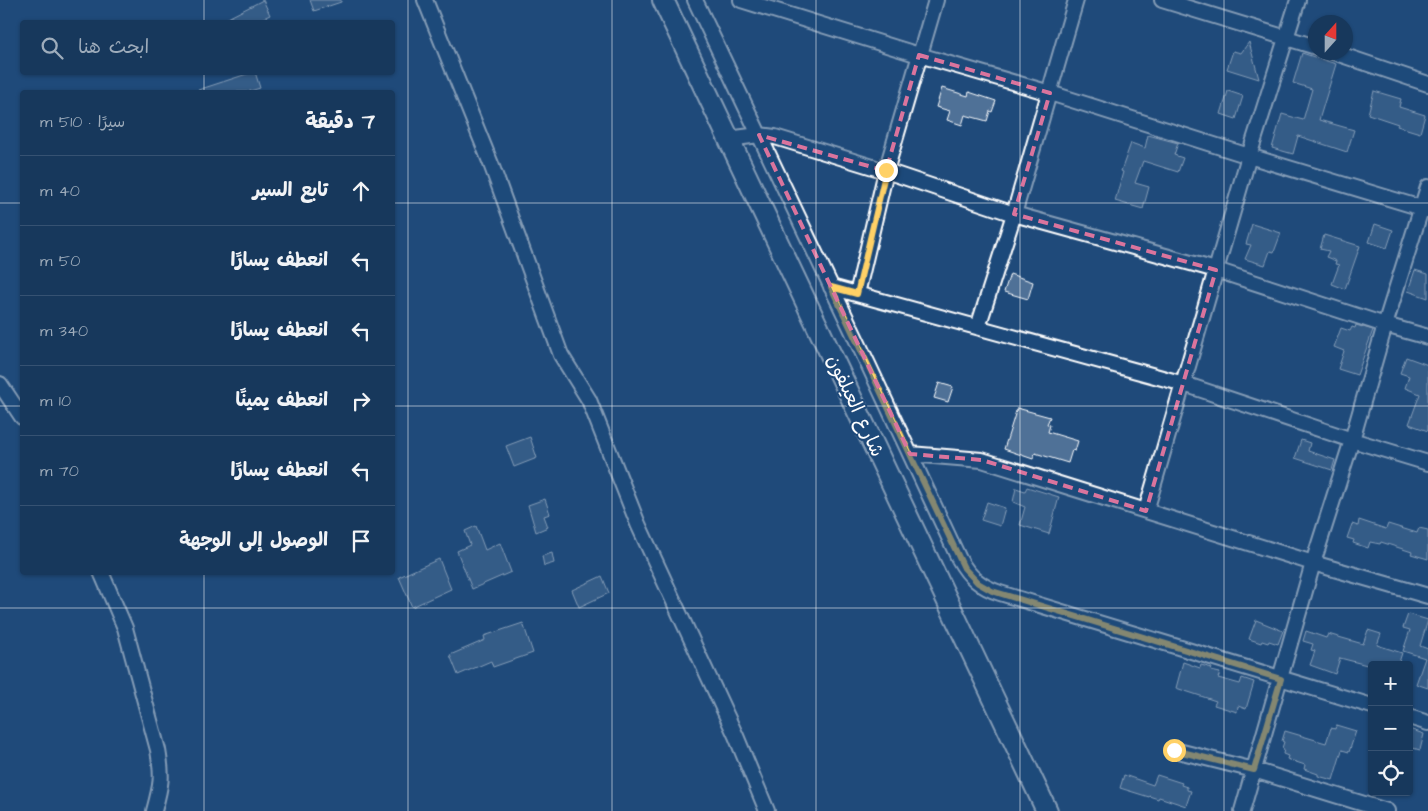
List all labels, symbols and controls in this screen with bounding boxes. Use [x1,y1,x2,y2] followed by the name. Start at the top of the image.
[1308,15,1353,60] north arrow
[20,20,395,75] search box
[38,34,66,62] icon: search
[78,34,149,61] text: ابحث هنا
[305,107,375,136] text: 7 دقيقة
[40,111,125,133] text: سيرًا · 510 m
[875,159,898,182] route end
[253,177,328,204] text: تابع السير
[347,177,375,205] icon: ahead
[40,180,80,202] text: 40 m
[231,247,328,274] text: انعطف يسارًا
[347,247,375,275] icon: left
[40,250,80,272] text: 50 m
[231,317,328,344] text: انعطف يسارًا
[347,317,375,345] icon: left
[40,320,88,342] text: 340 m
[820,351,890,461] street label: شارع العيلفون
[236,387,328,414] text: انعطف يمينًا
[347,387,375,415] icon: right
[40,390,71,412] text: 10 m
[231,457,328,484] text: انعطف يسارًا
[347,457,375,485] icon: left
[40,460,79,482] text: 70 m
[179,527,328,554] text: الوصول إلى الوجهة
[347,527,375,555] icon: arrive
[1368,661,1413,796] map controls
[1368,661,1413,706] button: +
[1368,706,1413,751] button: −
[1163,739,1186,762] route start
[1368,751,1413,796] button: locate

